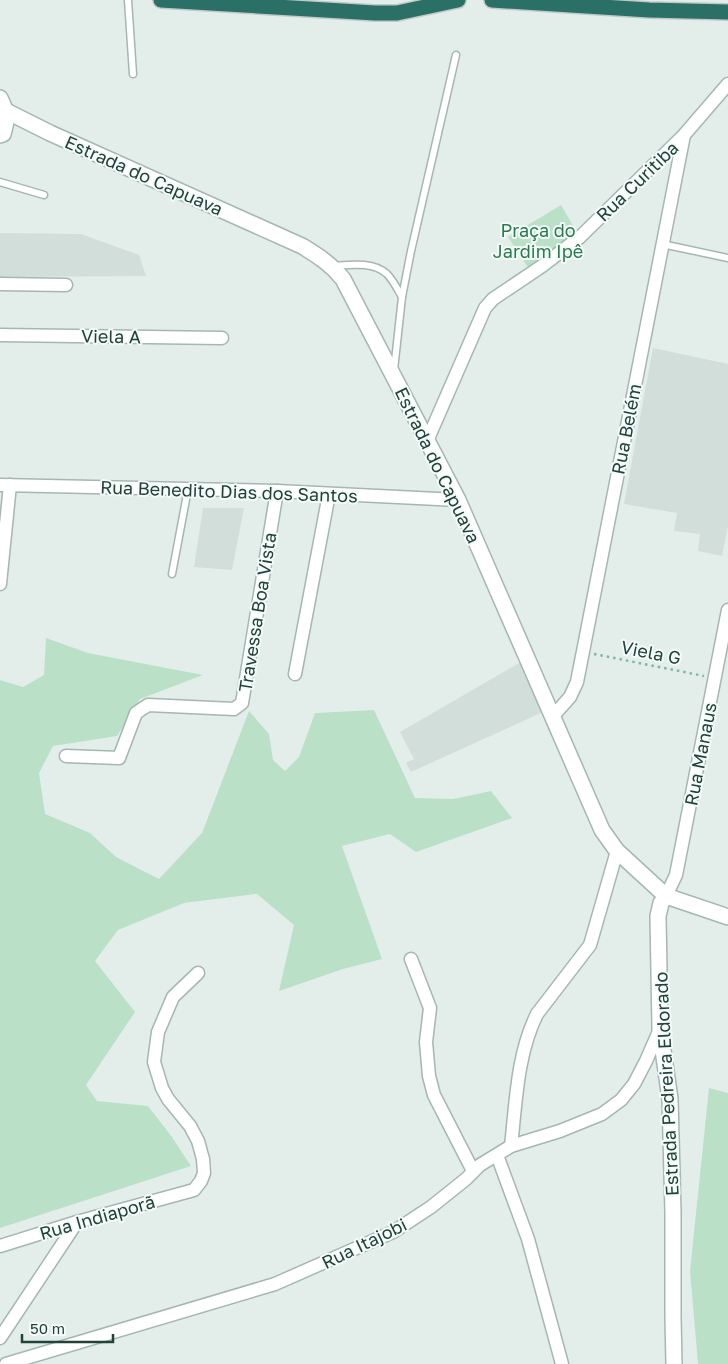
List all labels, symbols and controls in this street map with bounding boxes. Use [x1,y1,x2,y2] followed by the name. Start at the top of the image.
[62,130,226,220] street label: Estrada do Capuava
[591,136,683,226] street label: Rua Curitiba
[493,219,583,262] park label: Praça do Jardim Ipê
[81,324,141,348] street label: Viela A
[606,382,646,476] street label: Rua Belém
[391,383,485,547] street label: Estrada do Capuava
[100,476,358,506] street label: Rua Benedito Dias dos Santos
[234,531,280,693] street label: Travessa Boa Vista
[619,635,683,669] street label: Viela G
[679,700,721,808] street label: Rua Manaus
[649,971,683,1197] street label: Estrada Pedreira Eldorado
[37,1190,157,1244] street label: Rua Indiaporã
[318,1213,410,1273] street label: Rua Itajobi
[22,1312,114,1344] scale bar
[30,1319,65,1337] text: 50 m

